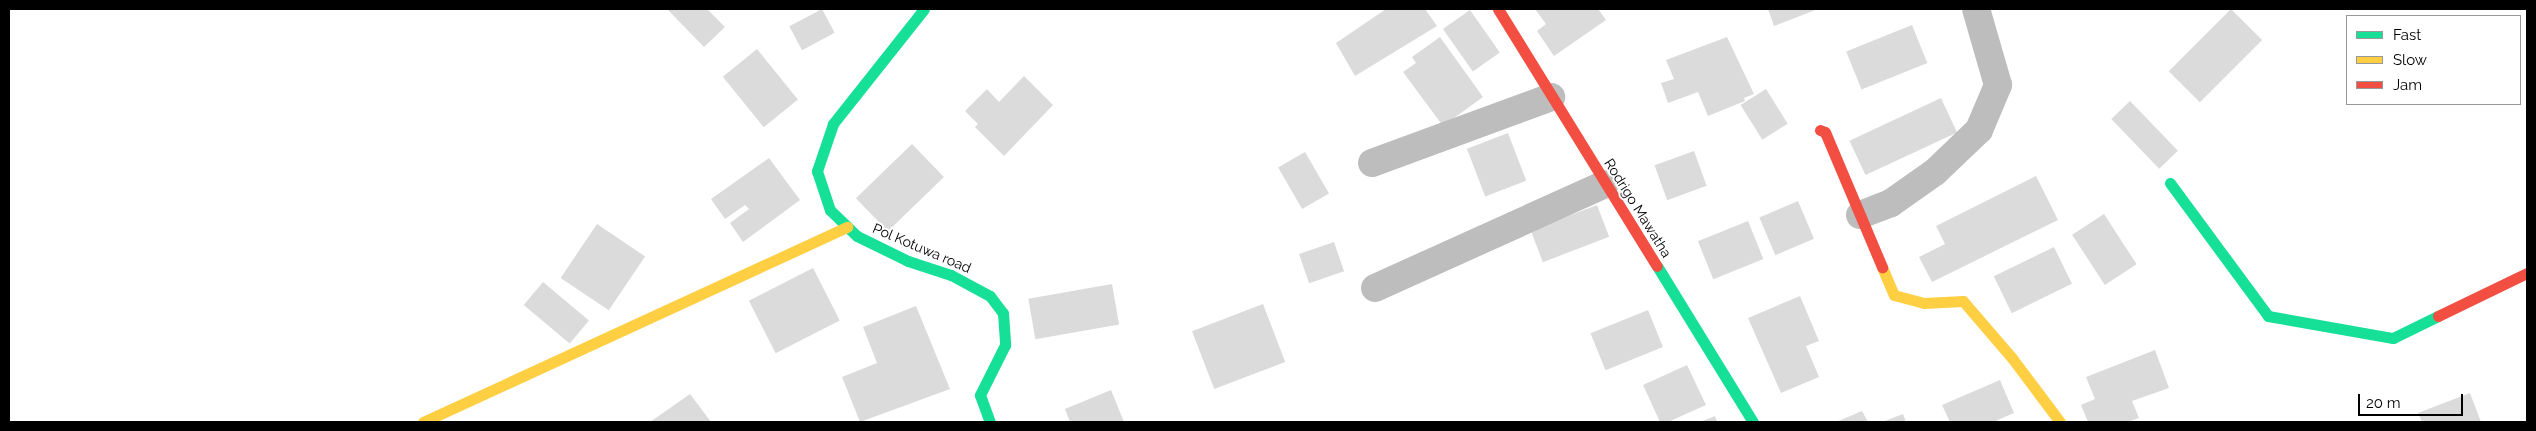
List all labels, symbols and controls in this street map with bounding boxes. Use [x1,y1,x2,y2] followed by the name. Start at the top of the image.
[2346,15,2521,105] legend
[2393,26,2421,44] text: Fast
[2393,51,2427,69] text: Slow
[2393,76,2422,94] text: Jam
[1601,155,1675,261] street label: Rodrigo Mawatha
[870,220,974,276] street label: Pol Kotuwa road
[2361,384,2466,416] scale bar
[2366,394,2401,412] text: 20 m

